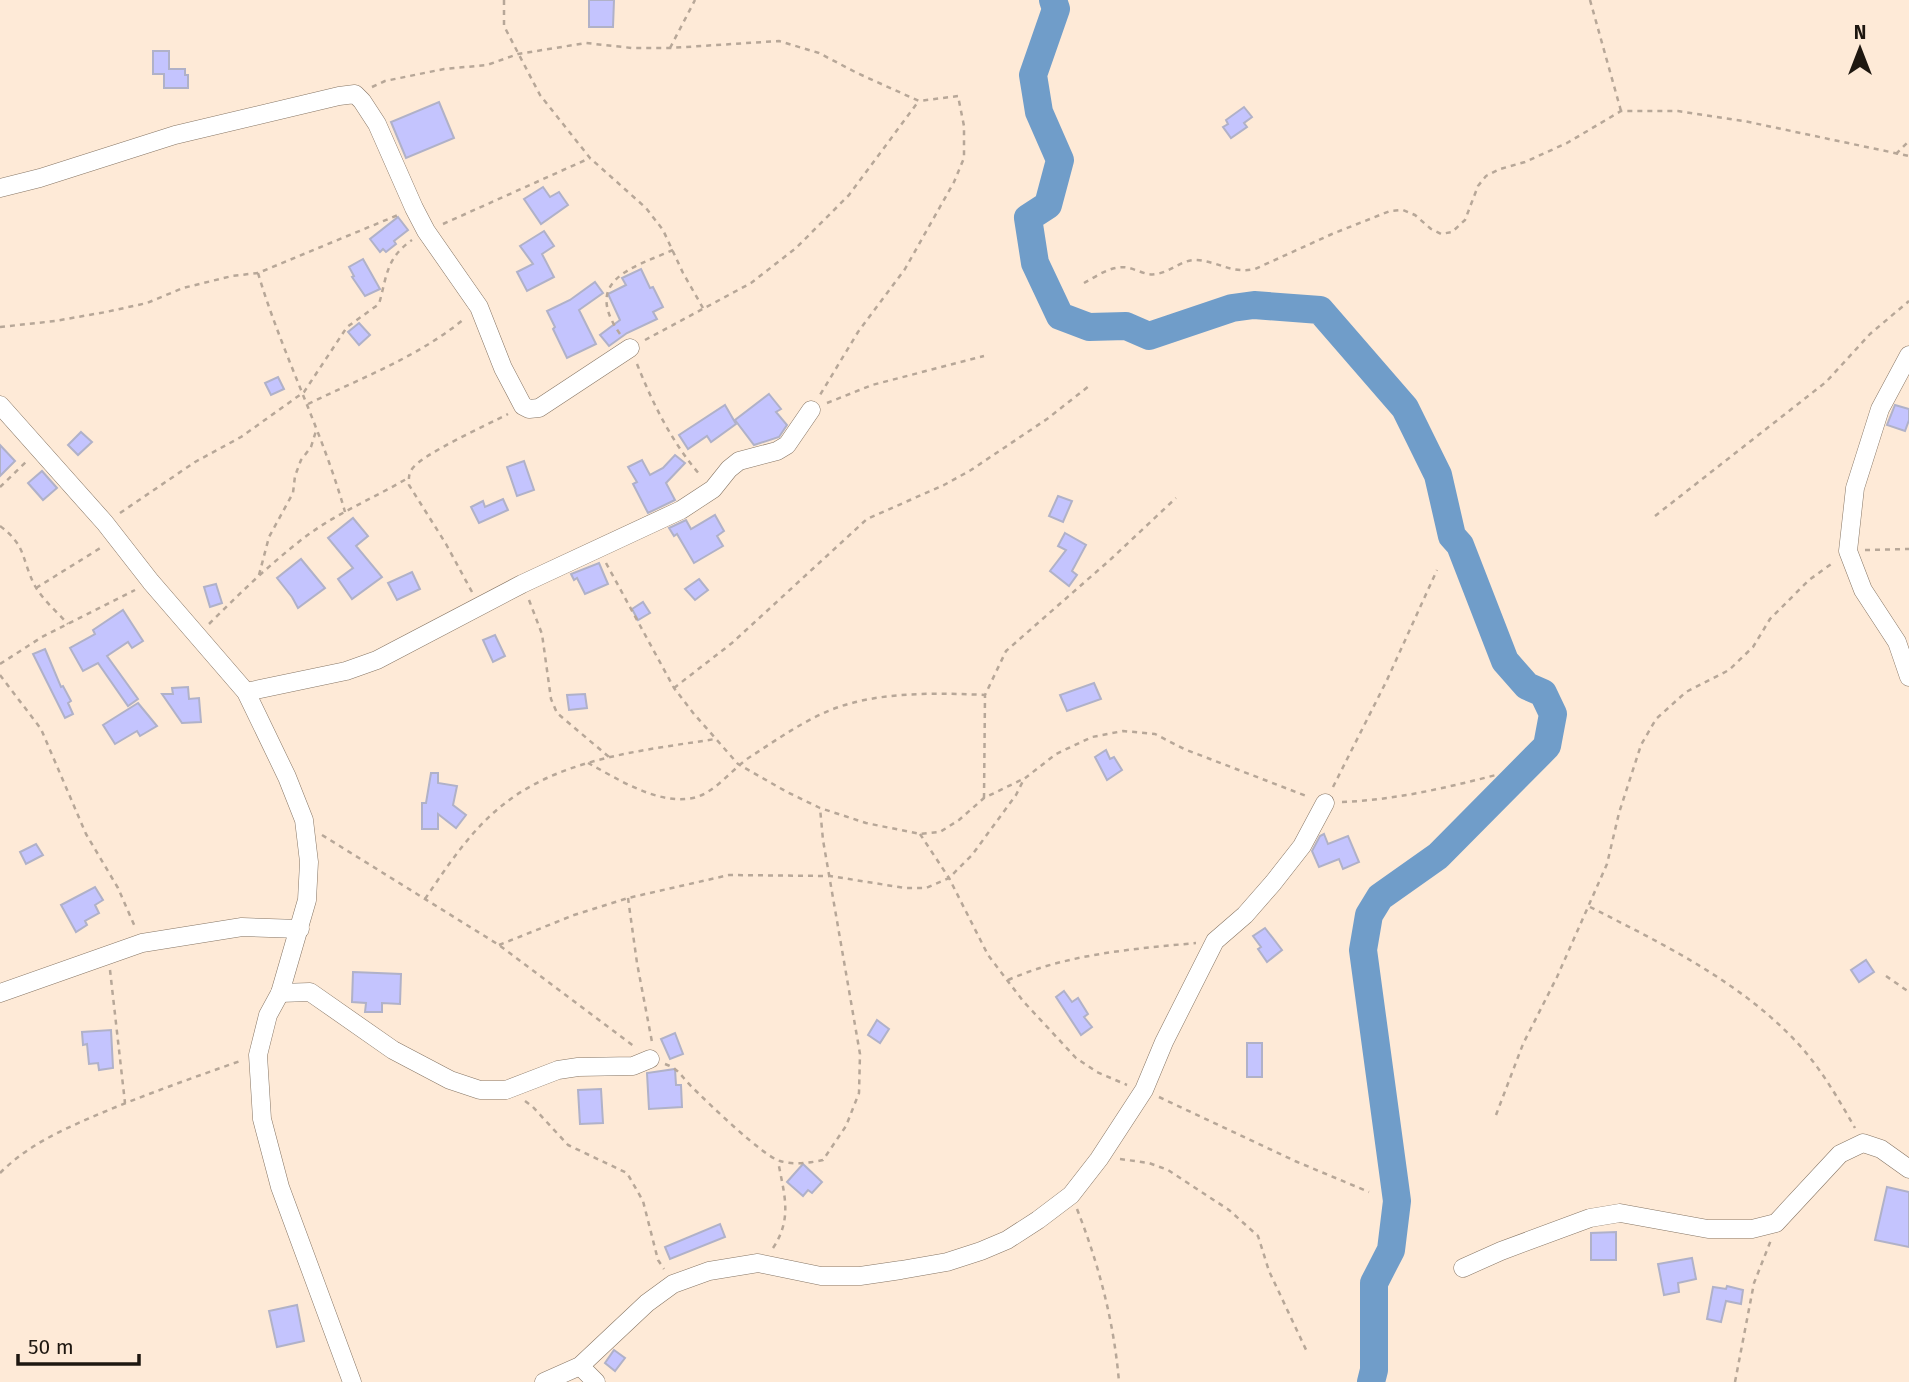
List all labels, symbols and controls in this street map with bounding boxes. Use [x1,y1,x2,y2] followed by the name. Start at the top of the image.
[1825,14,1895,84] north arrow
[1854,21,1866,44] text: N
[18,1322,138,1366] scale bar
[28,1334,74,1360] text: 50 m

